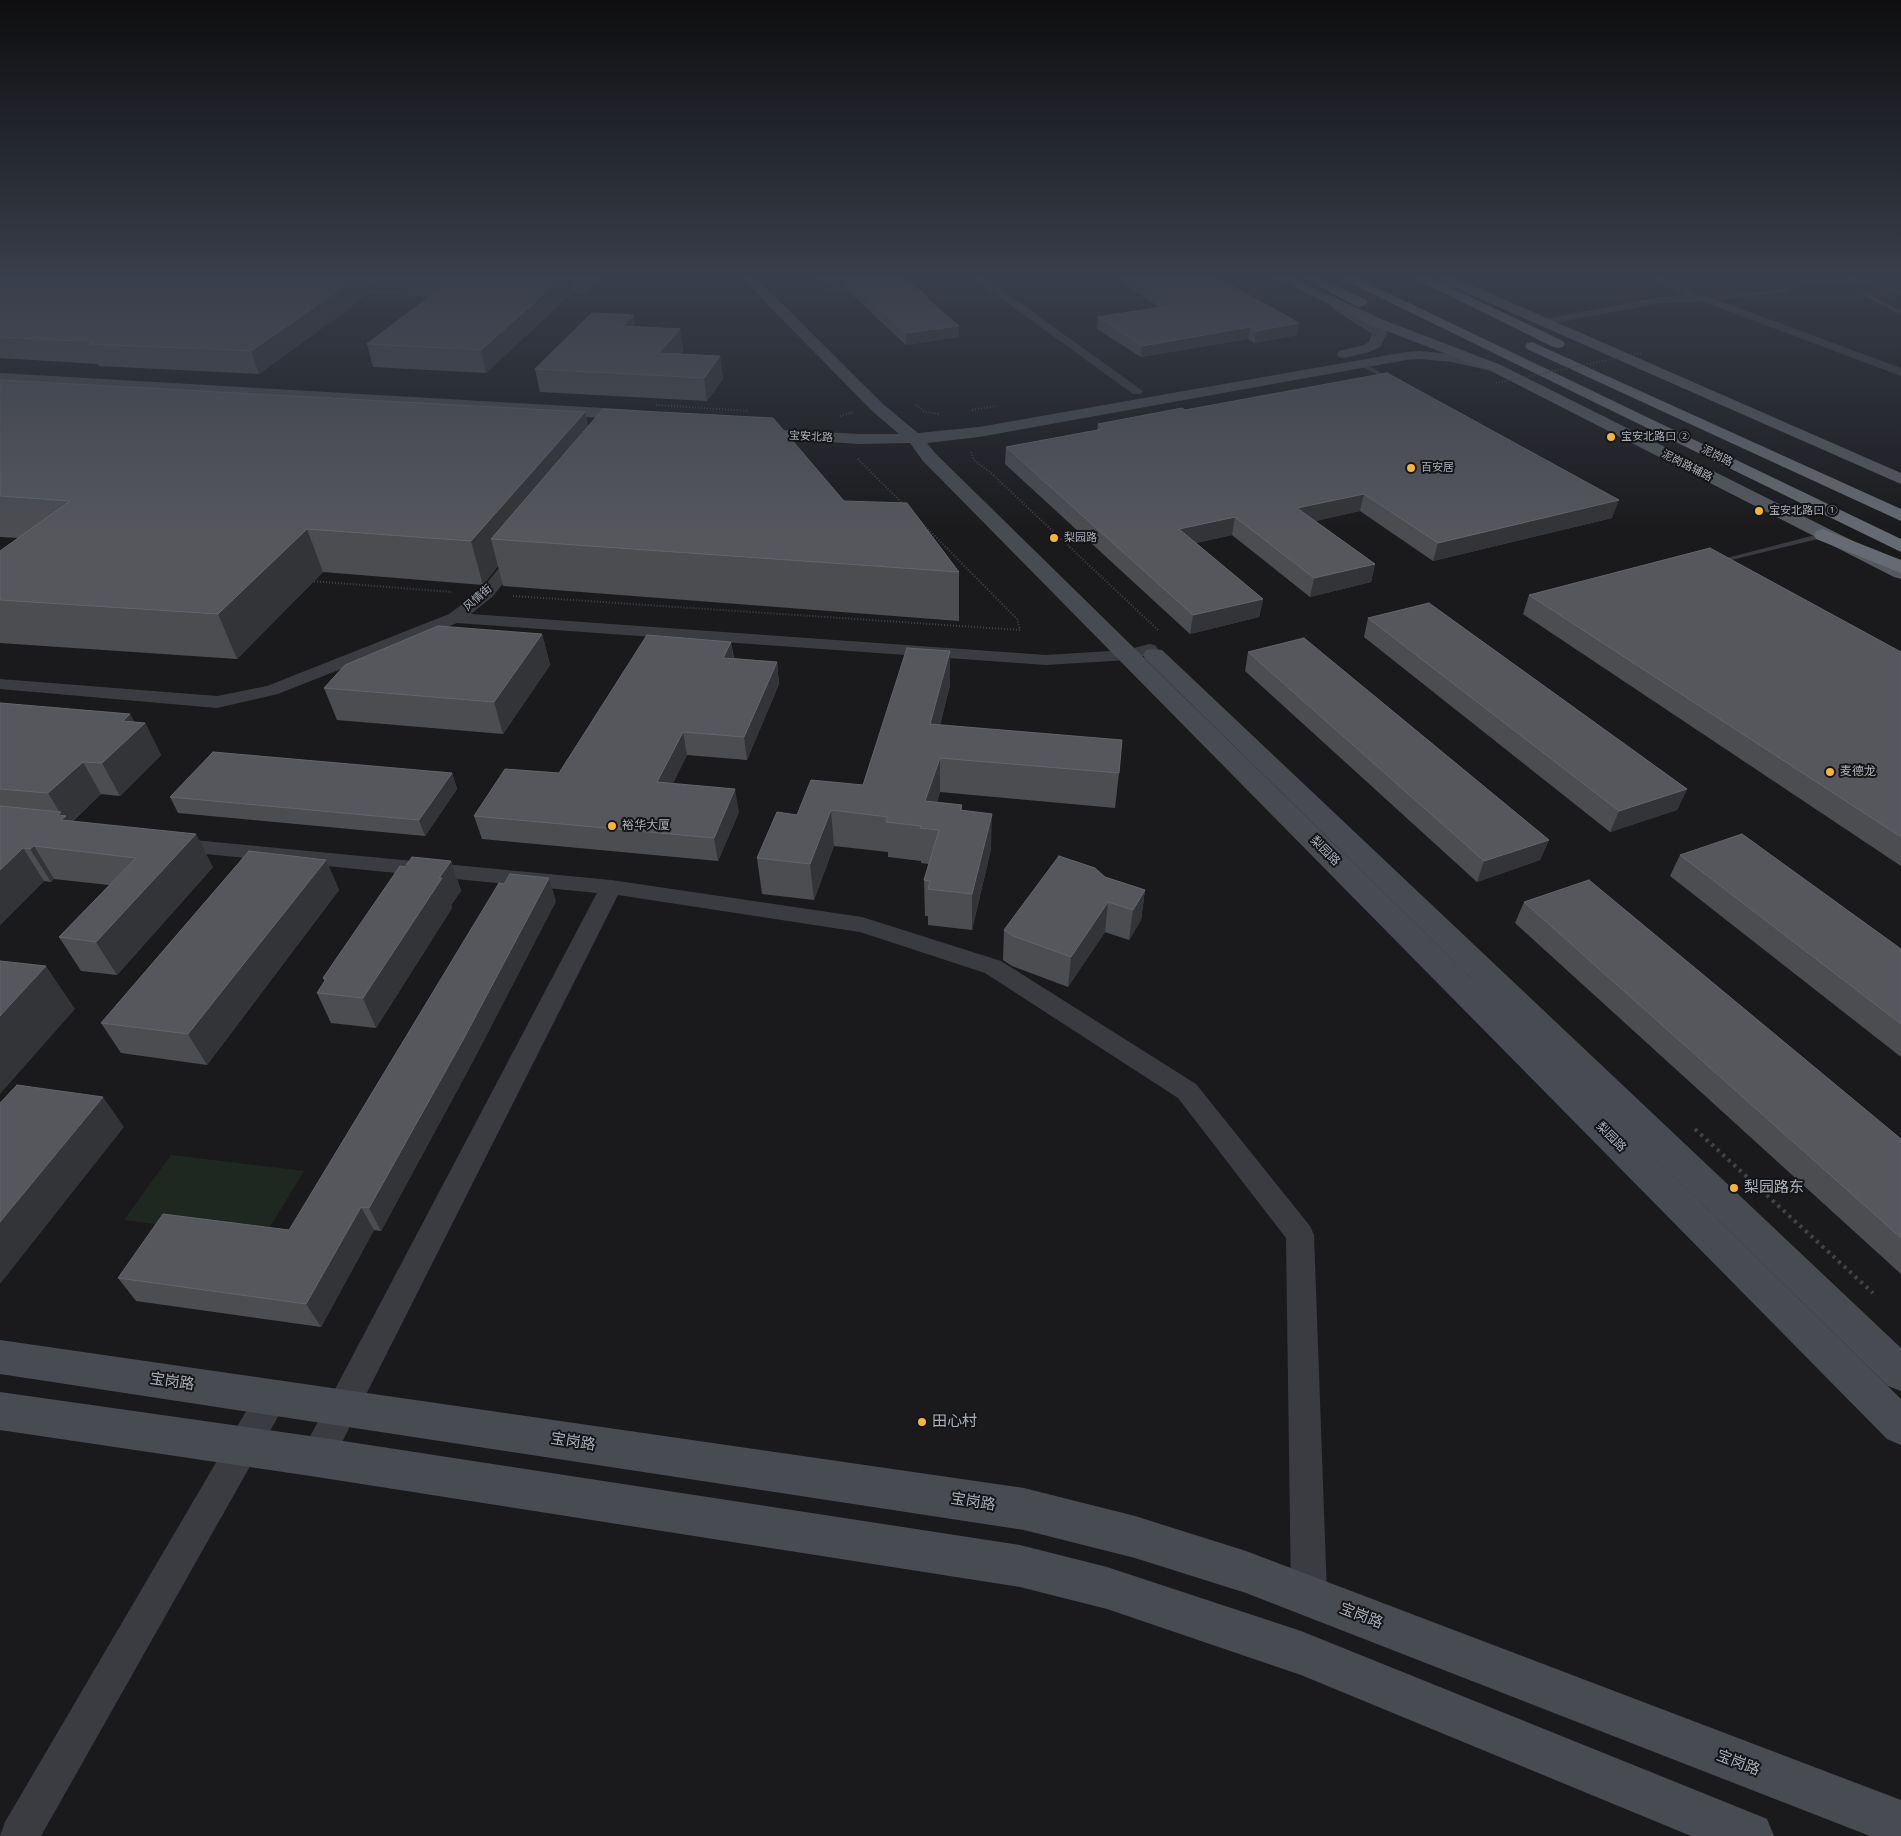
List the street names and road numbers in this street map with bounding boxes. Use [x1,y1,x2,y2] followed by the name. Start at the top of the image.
[789,429,833,445] street label: 宝安北路
[1699,443,1735,469] street label: 泥岗路
[1660,448,1714,484] street label: 泥岗路辅路
[461,582,495,614] street label: 风情街
[1307,833,1343,869] street label: 梨园路
[1593,1119,1629,1155] street label: 梨园路
[148,1370,196,1394] street label: 宝岗路
[549,1430,597,1454] street label: 宝岗路
[949,1490,997,1514] street label: 宝岗路
[1337,1600,1385,1632] street label: 宝岗路
[1714,1747,1762,1779] street label: 宝岗路

